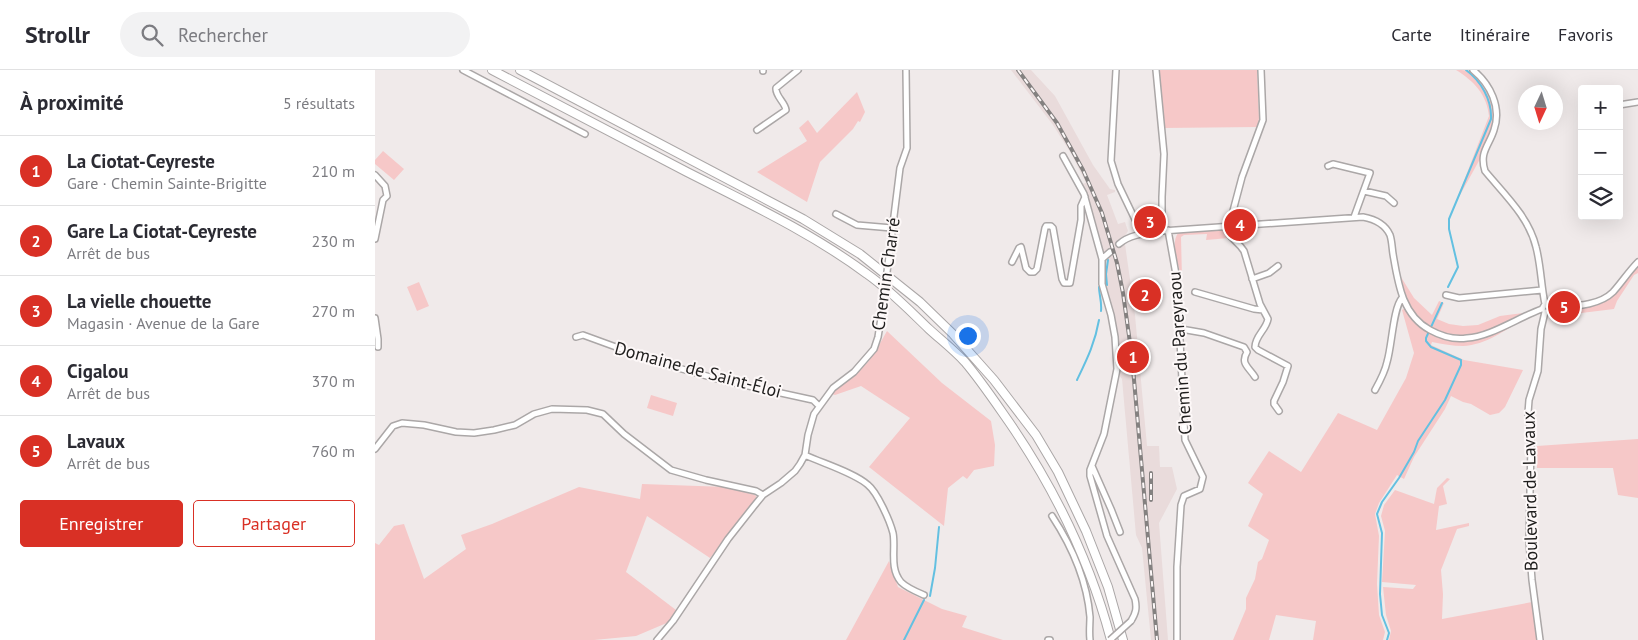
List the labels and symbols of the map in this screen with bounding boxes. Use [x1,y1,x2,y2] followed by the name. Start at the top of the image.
[1518,85,1563,130] north arrow
[1134,203,1166,241] pin: 3
[1224,206,1256,244] pin: 4
[866,216,905,332] street label: Chemin Charré
[1162,271,1197,435] street label: Chemin du Pareyraou
[1129,276,1161,314] pin: 2
[1548,288,1580,326] pin: 5
[955,323,981,349] your location
[612,336,784,403] street label: Domaine de Saint-Éloi
[1117,338,1149,376] pin: 1
[1517,411,1542,571] street label: Boulevard de Lavaux

